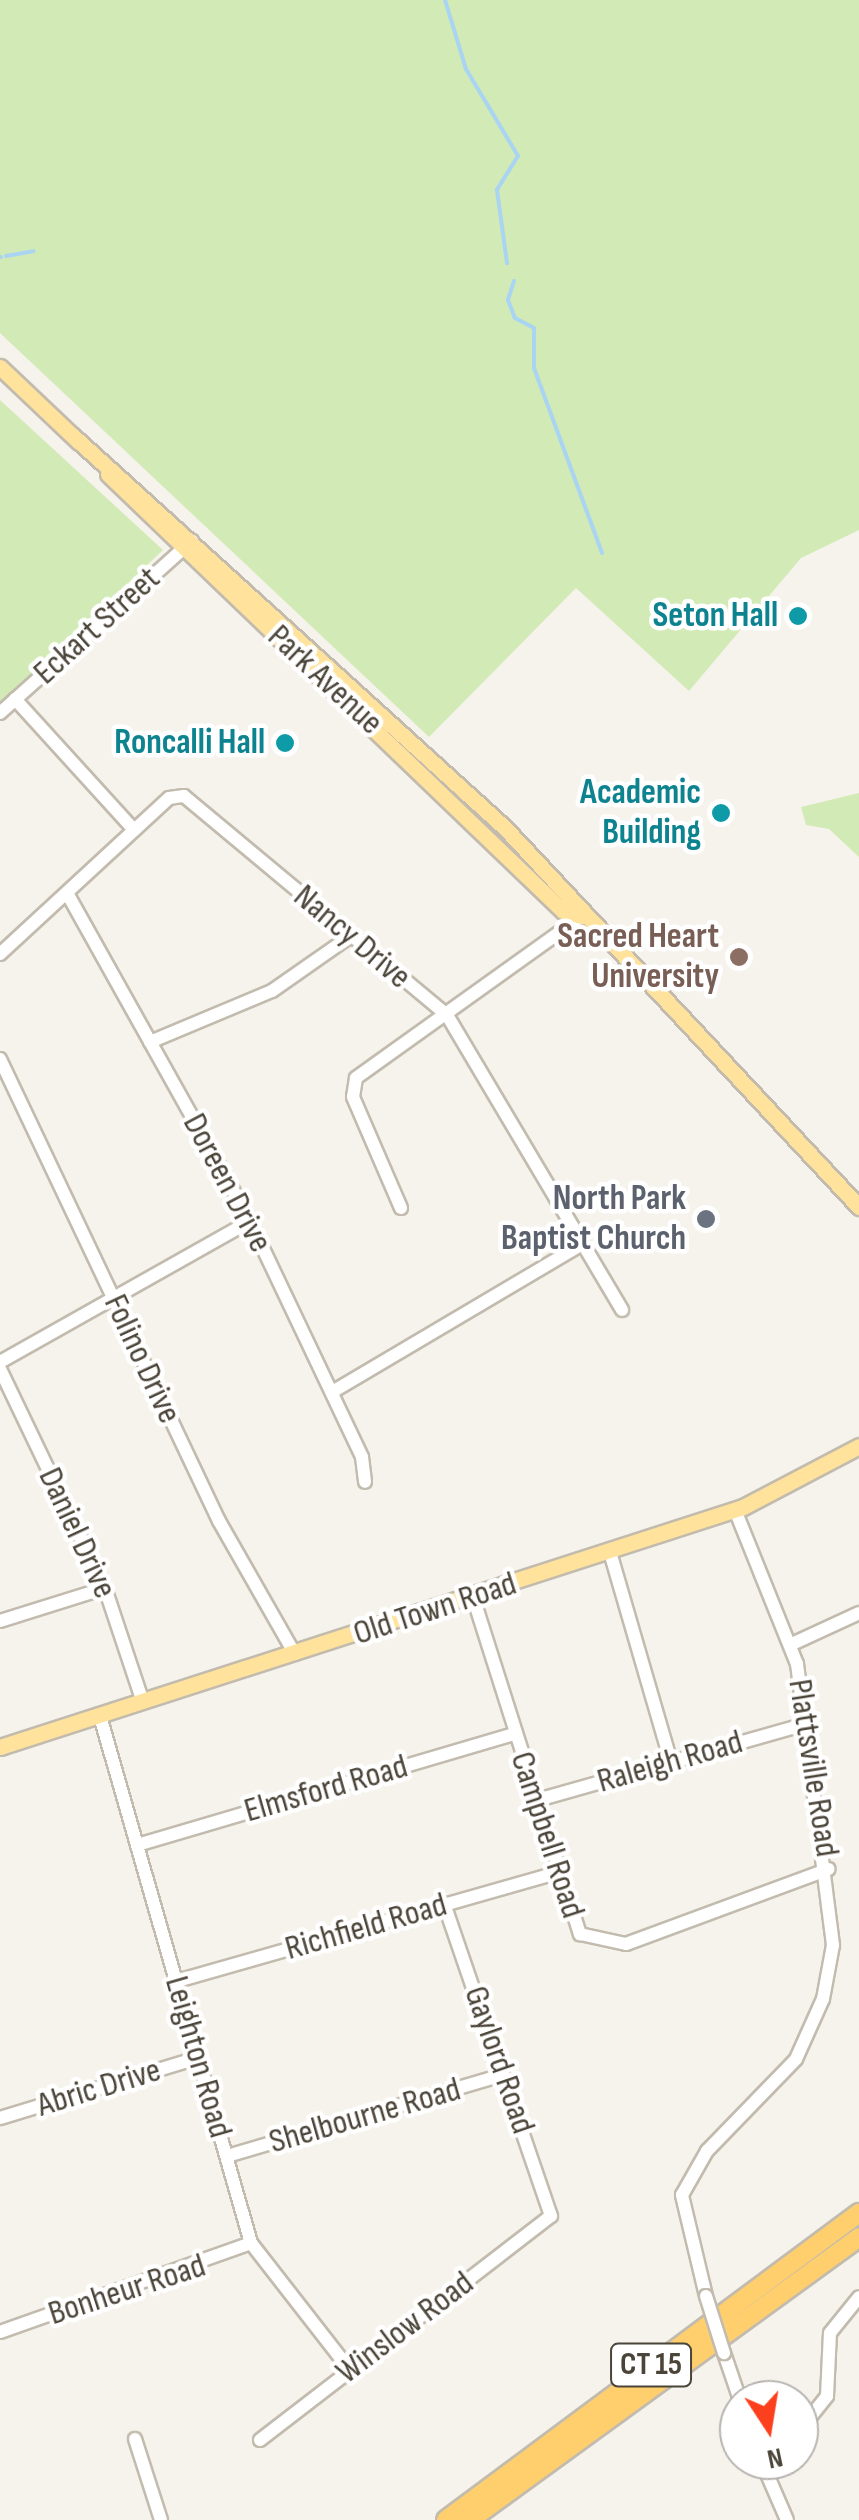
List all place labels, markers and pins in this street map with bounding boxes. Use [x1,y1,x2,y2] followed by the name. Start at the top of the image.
[652,595,778,637] place label: Seton Hall
[787,605,809,627] marker: Seton Hall
[114,722,265,764] place label: Roncalli Hall
[274,732,296,754] marker: Roncalli Hall
[580,772,701,854] place label: Academic Building
[710,802,732,824] marker: Academic Building
[557,916,719,998] place label: Sacred Heart University
[728,946,750,968] marker: Sacred Heart University
[501,1178,686,1260] place label: North Park Baptist Church
[695,1208,717,1230] marker: North Park Baptist Church

